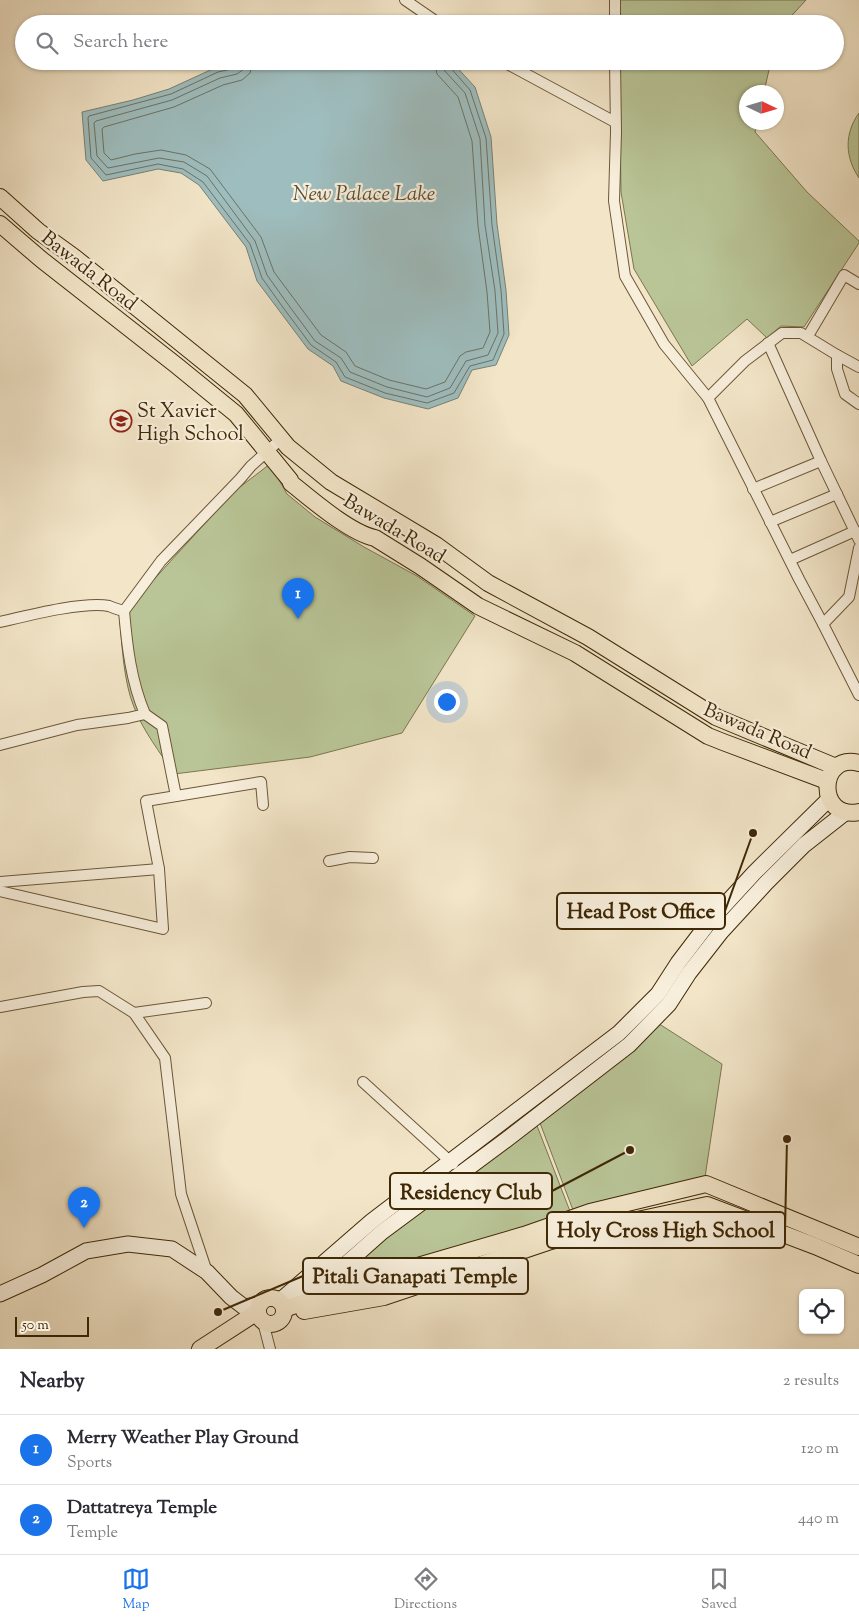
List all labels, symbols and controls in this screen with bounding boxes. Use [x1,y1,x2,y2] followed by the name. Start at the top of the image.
[15,15,844,70] search box
[33,29,61,57] icon: search
[73,29,168,56] text: Search here
[739,85,784,130] north arrow
[293,180,435,210] water label: New Palace Lake
[34,225,143,319] street label: Bawada Road
[137,398,244,450] place label: St Xavier High School
[109,409,133,433] school or university icon: St Xavier High School
[337,488,451,572] street label: Bawada Road
[282,578,314,619] pin: 1
[434,689,460,715] your location
[698,696,816,768] street label: Bawada Road
[557,893,725,929] callout: Head Post Office
[567,898,715,928] text: Head Post Office
[390,1173,552,1209] callout: Residency Club
[400,1179,542,1209] text: Residency Club
[68,1187,100,1228] pin: 2
[547,1212,785,1248] callout: Holy Cross High School
[557,1217,775,1247] text: Holy Cross High School
[303,1258,528,1294] callout: Pitali Ganapati Temple
[313,1263,518,1293] text: Pitali Ganapati Temple
[799,1289,844,1334] map controls
[799,1289,844,1334] button: locate
[15,1314,89,1337] scale bar
[22,1316,49,1336] text: 50 m
[20,1367,85,1397] text: Nearby
[783,1370,839,1393] text: 2 results
[67,1425,299,1452] text: Merry Weather Play Ground
[33,1438,39,1461] text: 1
[801,1438,839,1461] text: 120 m
[67,1452,112,1475] text: Sports
[67,1495,217,1522] text: Dattatreya Temple
[32,1508,40,1531] text: 2
[798,1508,839,1531] text: 440 m
[67,1522,118,1545] text: Temple
[122,1565,150,1615] tab: Map
[394,1565,457,1615] tab: Directions
[701,1565,737,1615] tab: Saved

